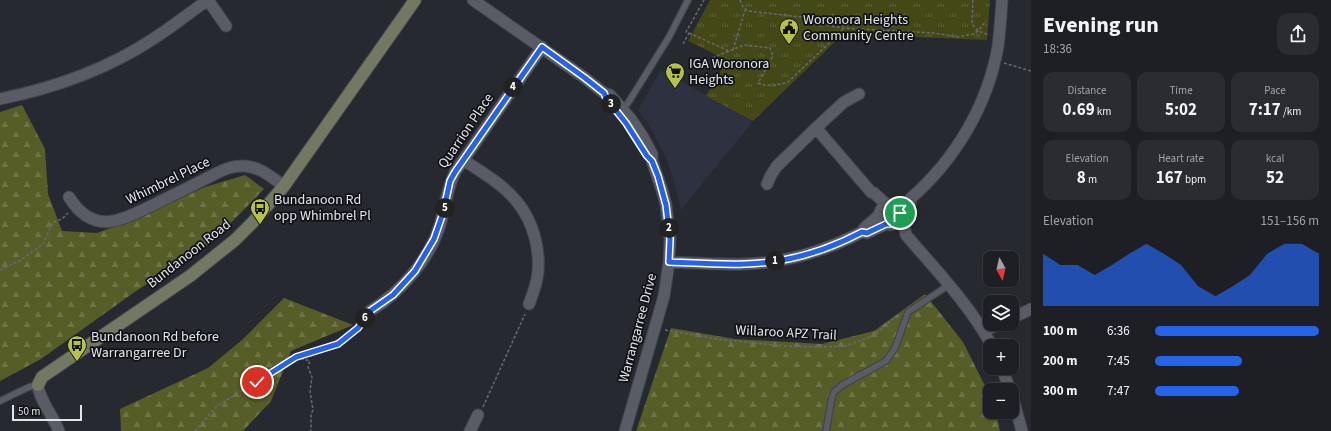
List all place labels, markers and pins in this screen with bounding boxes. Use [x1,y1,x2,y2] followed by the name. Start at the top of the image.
[803,10,914,46] place label: Woronora Heights Community Centre
[778,17,800,45] public building icon: Woronora Heights Community Centre
[689,54,769,90] place label: IGA Woronora Heights
[664,61,686,89] supermarket icon: IGA Woronora Heights
[503,77,523,97] pin: 4
[601,94,621,114] pin: 3
[274,190,371,226] place label: Bundanoon Rd opp Whimbrel Pl
[883,196,917,230] pin
[249,197,271,225] bus stop icon: Bundanoon Rd opp Whimbrel Pl
[435,198,455,218] pin: 5
[659,218,679,238] pin: 2
[765,251,785,271] pin: 1
[355,308,375,328] pin: 6
[91,327,219,363] place label: Bundanoon Rd before Warrangarree Dr
[66,334,88,362] bus stop icon: Bundanoon Rd before Warrangarree Dr
[240,365,274,399] pin

